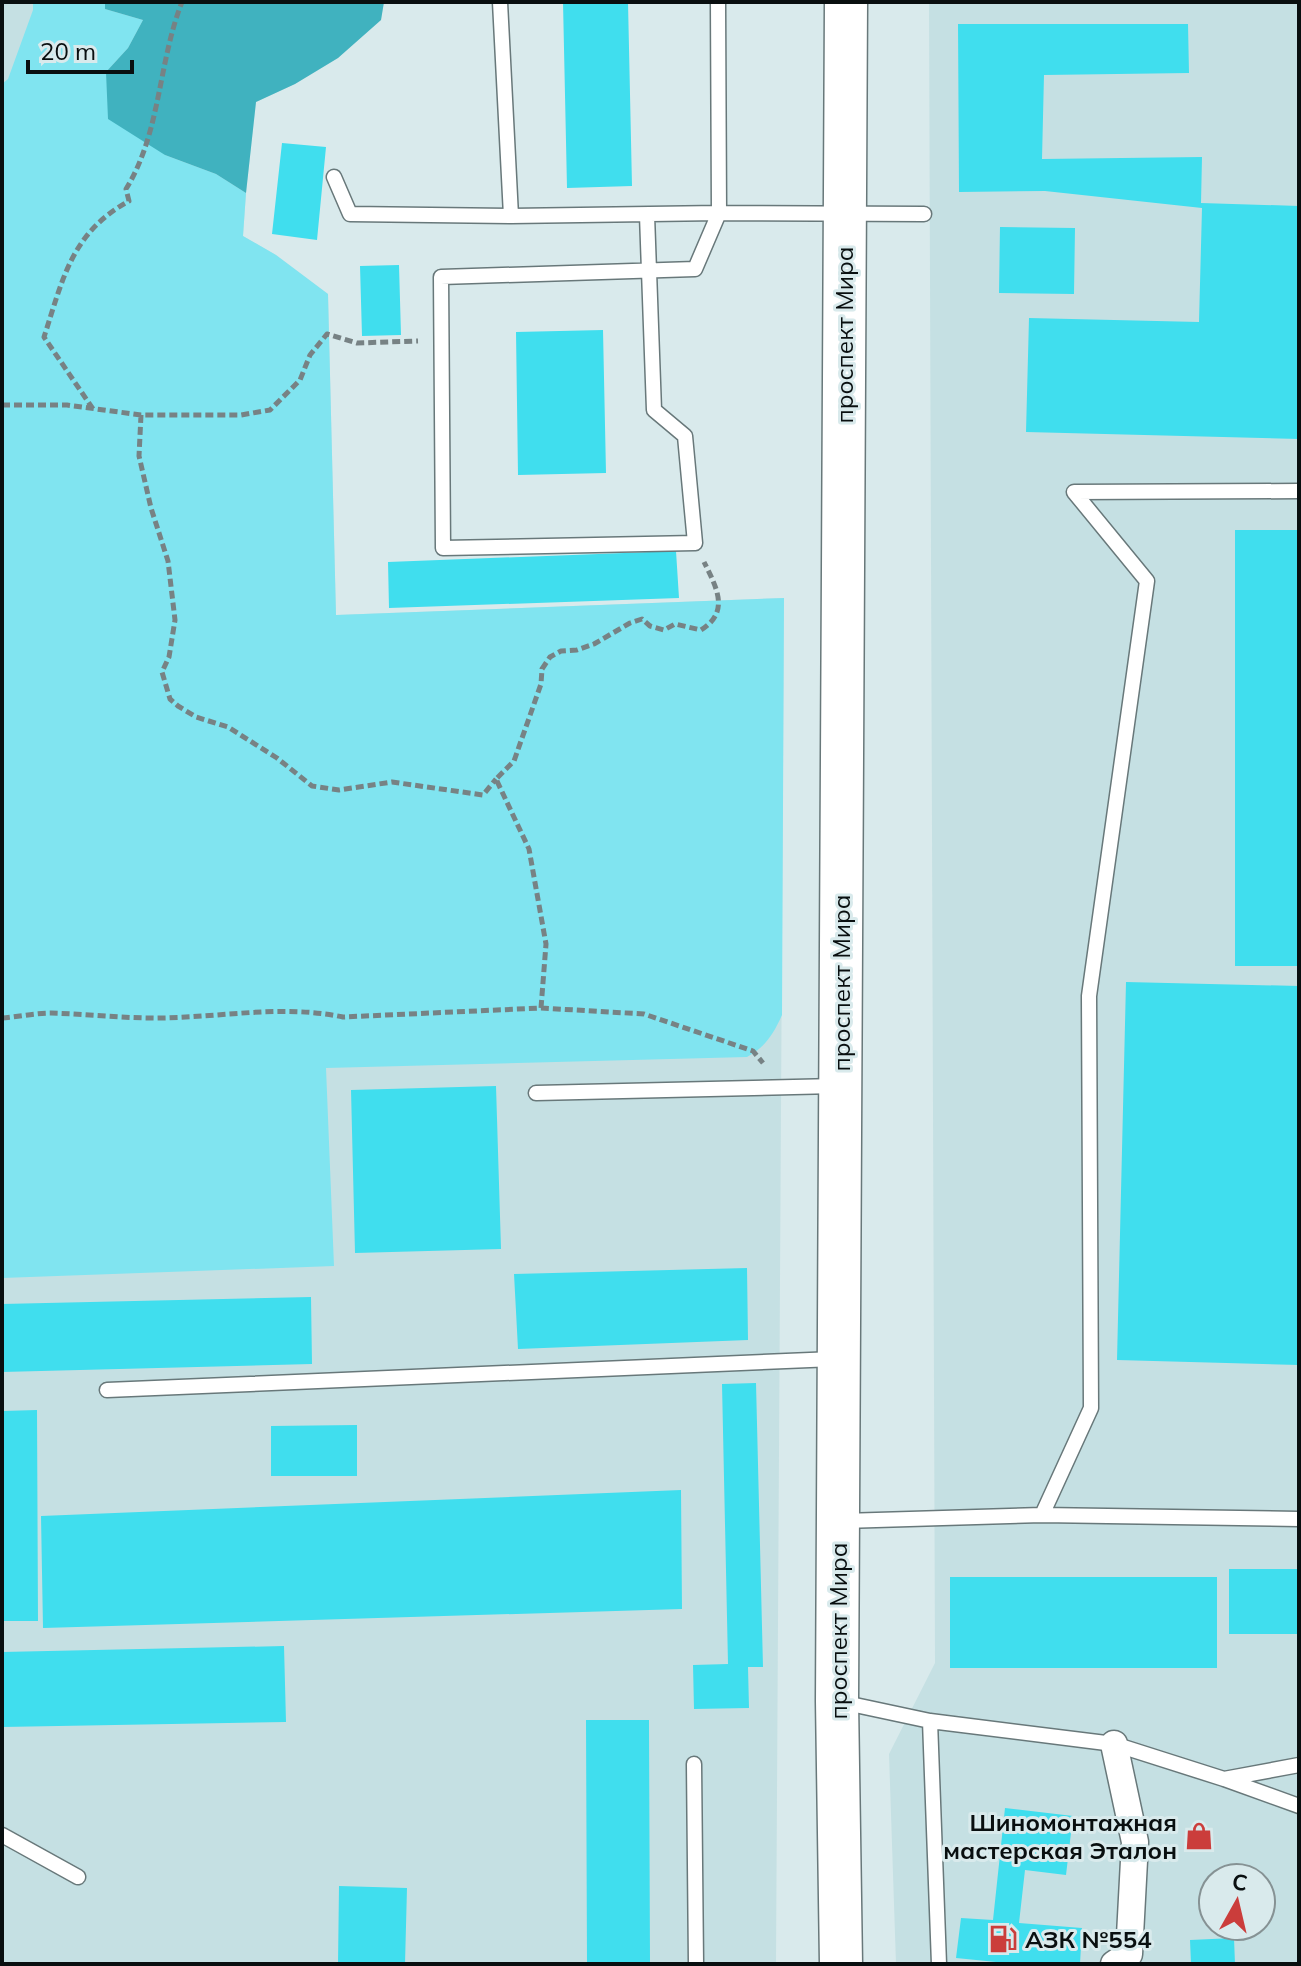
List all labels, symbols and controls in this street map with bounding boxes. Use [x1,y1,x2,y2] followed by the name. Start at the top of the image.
[28,24,132,74] scale bar
[40,36,96,66] text: 20 m
[829,247,859,423] street label: проспект Мира
[826,895,856,1071] street label: проспект Мира
[823,1543,853,1719] street label: проспект Мира
[943,1807,1177,1865] place label: Шиномонтажная мастерская Эталон
[1184,1821,1214,1851] shop icon: Шиномонтажная мастерская Эталон
[1197,1862,1277,1942] north arrow
[1230,1867,1249,1897] text: С
[988,1924,1018,1954] fuel station icon: АЗК №554
[1025,1924,1152,1954] place label: АЗК №554

